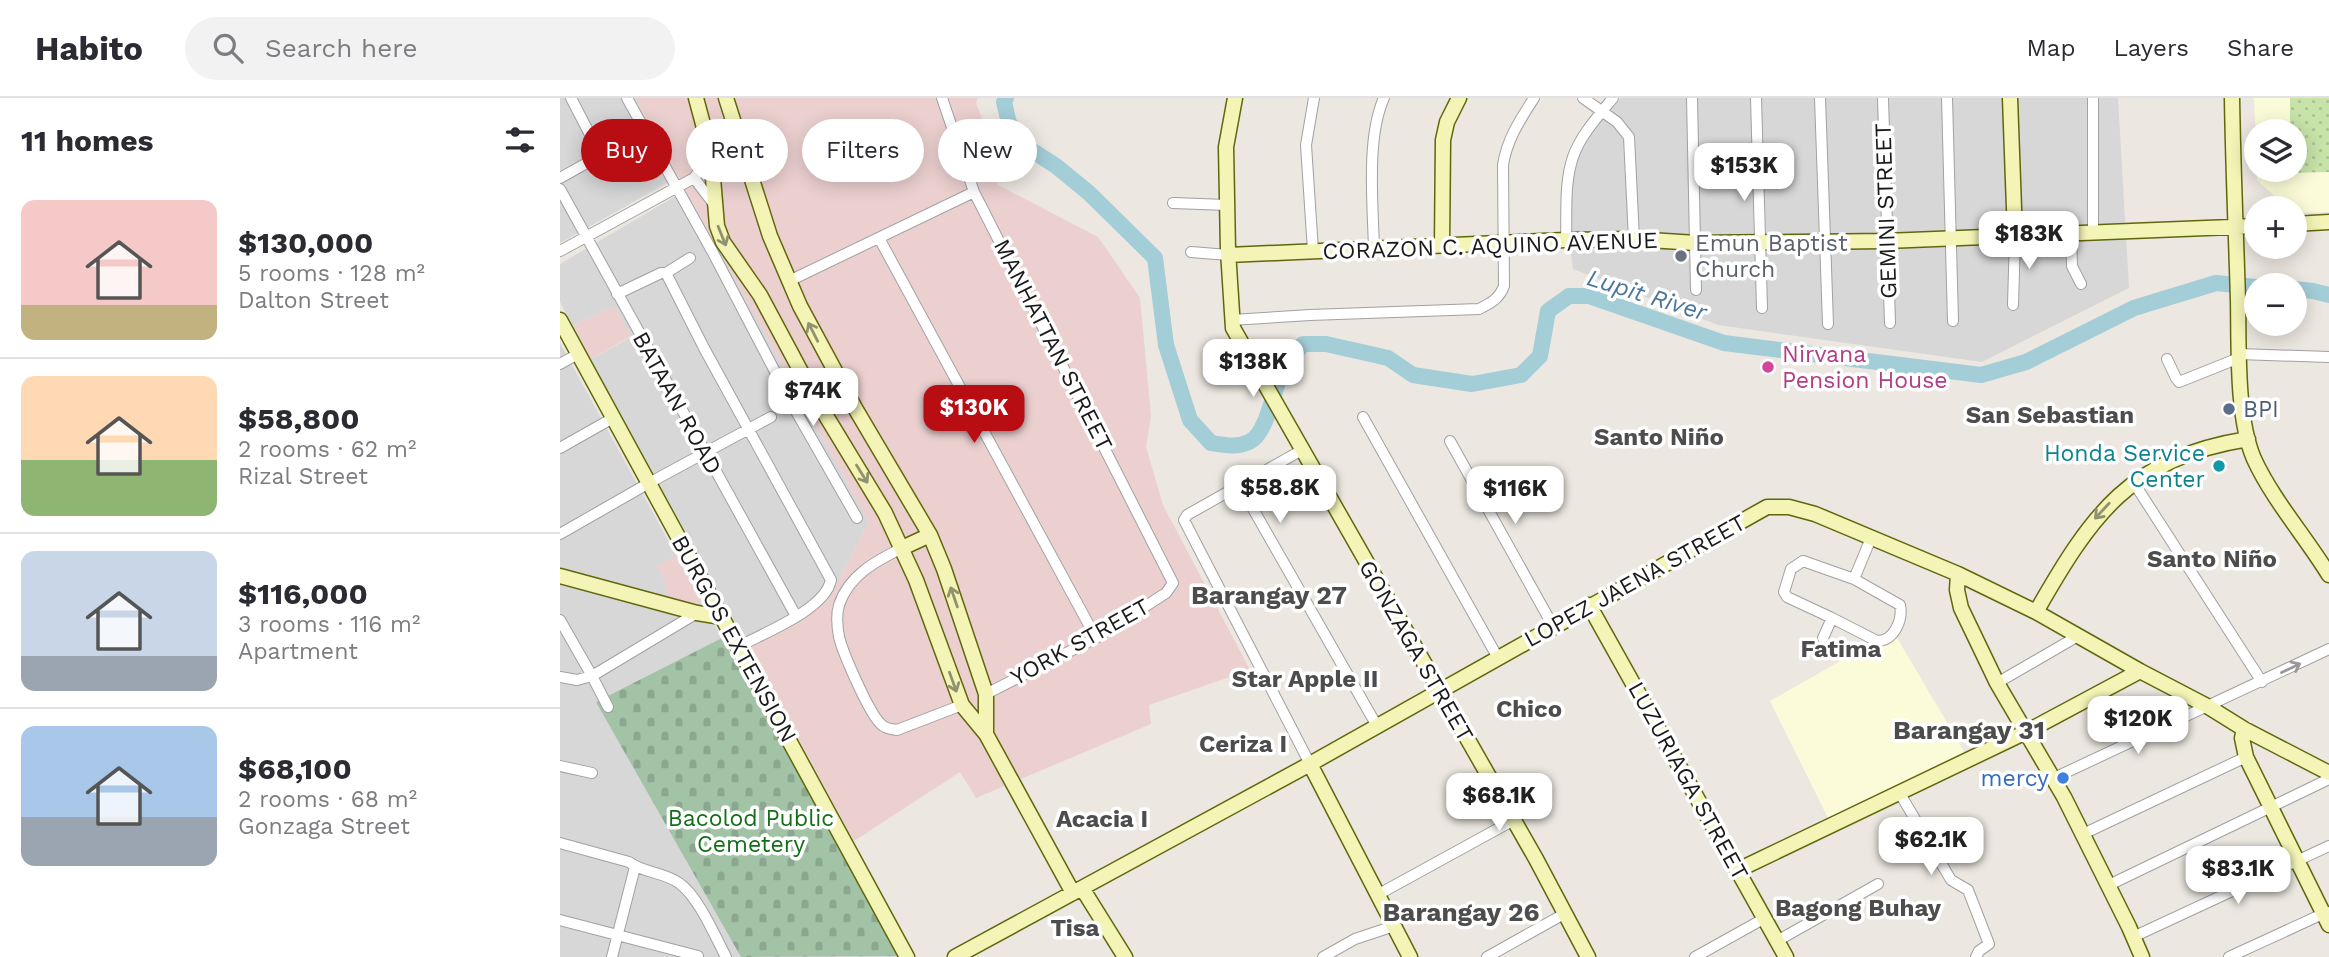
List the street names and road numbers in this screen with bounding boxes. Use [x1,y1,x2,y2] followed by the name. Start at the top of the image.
[1869,123,1903,299] street label: GEMINI STREET
[1322,227,1658,265] street label: CORAZON C. AQUINO AVENUE
[988,235,1118,455] street label: MANHATTAN STREET
[627,327,727,479] street label: BATAAN ROAD
[1520,509,1750,653] street label: LOPEZ JAENA STREET
[666,531,802,747] street label: BURGOS EXTENSION
[1353,555,1479,747] street label: GONZAGA STREET
[1006,593,1154,691] street label: YORK STREET
[1622,677,1754,885] street label: LUZURIAGA STREET

